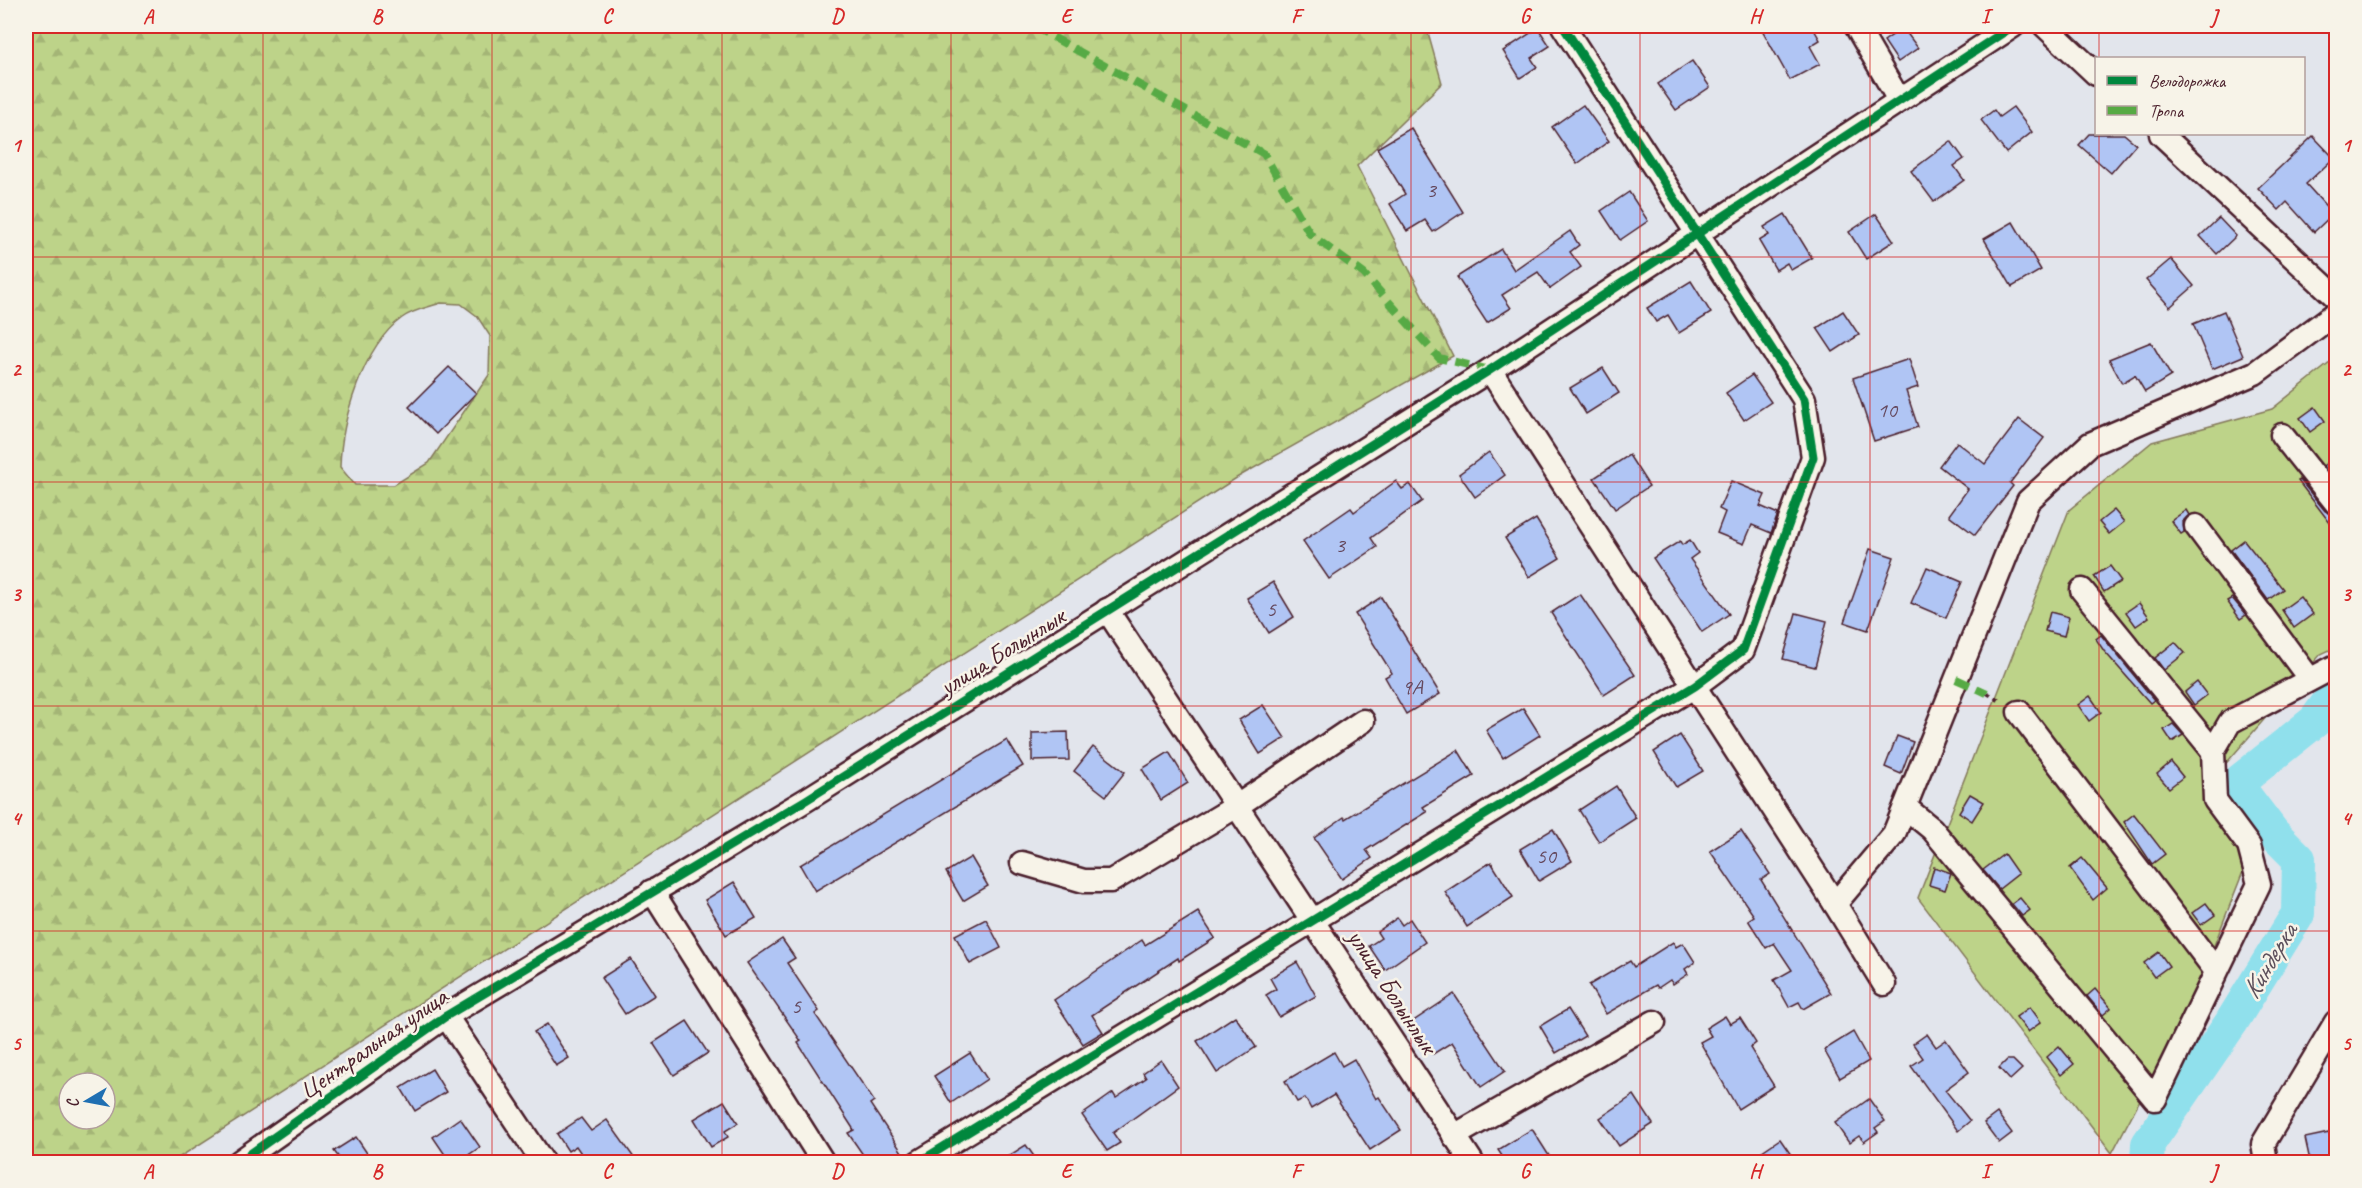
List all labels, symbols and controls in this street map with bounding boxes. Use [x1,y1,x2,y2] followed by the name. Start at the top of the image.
[143,4,155,29] text: A
[372,4,384,29] text: B
[602,4,614,29] text: C
[831,4,845,29] text: D
[1061,4,1075,29] text: E
[1291,4,1305,29] text: F
[1520,4,1533,29] text: G
[1749,4,1764,29] text: H
[1981,4,1994,29] text: I
[2209,4,2221,29] text: J
[2095,57,2305,135] legend
[2149,70,2227,92] text: Велодорожка
[2149,100,2185,122] text: Тропа
[12,133,23,158] text: 1
[2342,133,2353,158] text: 1
[1426,176,1438,204] house number: 3
[12,357,23,382] text: 2
[2342,357,2353,382] text: 2
[1877,396,1899,424] house number: 10
[1335,531,1347,559] house number: 3
[12,582,23,607] text: 3
[2342,582,2353,607] text: 3
[1266,595,1277,623] house number: 5
[932,599,1073,704] street label: улица Болынлык
[1402,673,1423,701] house number: 9А
[12,806,24,831] text: 4
[2342,806,2354,831] text: 4
[1536,842,1558,870] house number: 50
[2233,915,2306,1005] water label: Киндерка
[1339,921,1446,1062] street label: улица Болынлык
[292,979,455,1107] street label: Центральная улица
[791,992,802,1020] house number: 5
[12,1031,23,1056] text: 5
[2342,1031,2353,1056] text: 5
[57,1071,117,1131] north arrow
[62,1096,84,1109] text: С
[143,1159,155,1184] text: A
[372,1159,384,1184] text: B
[602,1159,614,1184] text: C
[831,1159,845,1184] text: D
[1061,1159,1075,1184] text: E
[1291,1159,1305,1184] text: F
[1520,1159,1533,1184] text: G
[1749,1159,1764,1184] text: H
[1981,1159,1994,1184] text: I
[2209,1159,2221,1184] text: J

